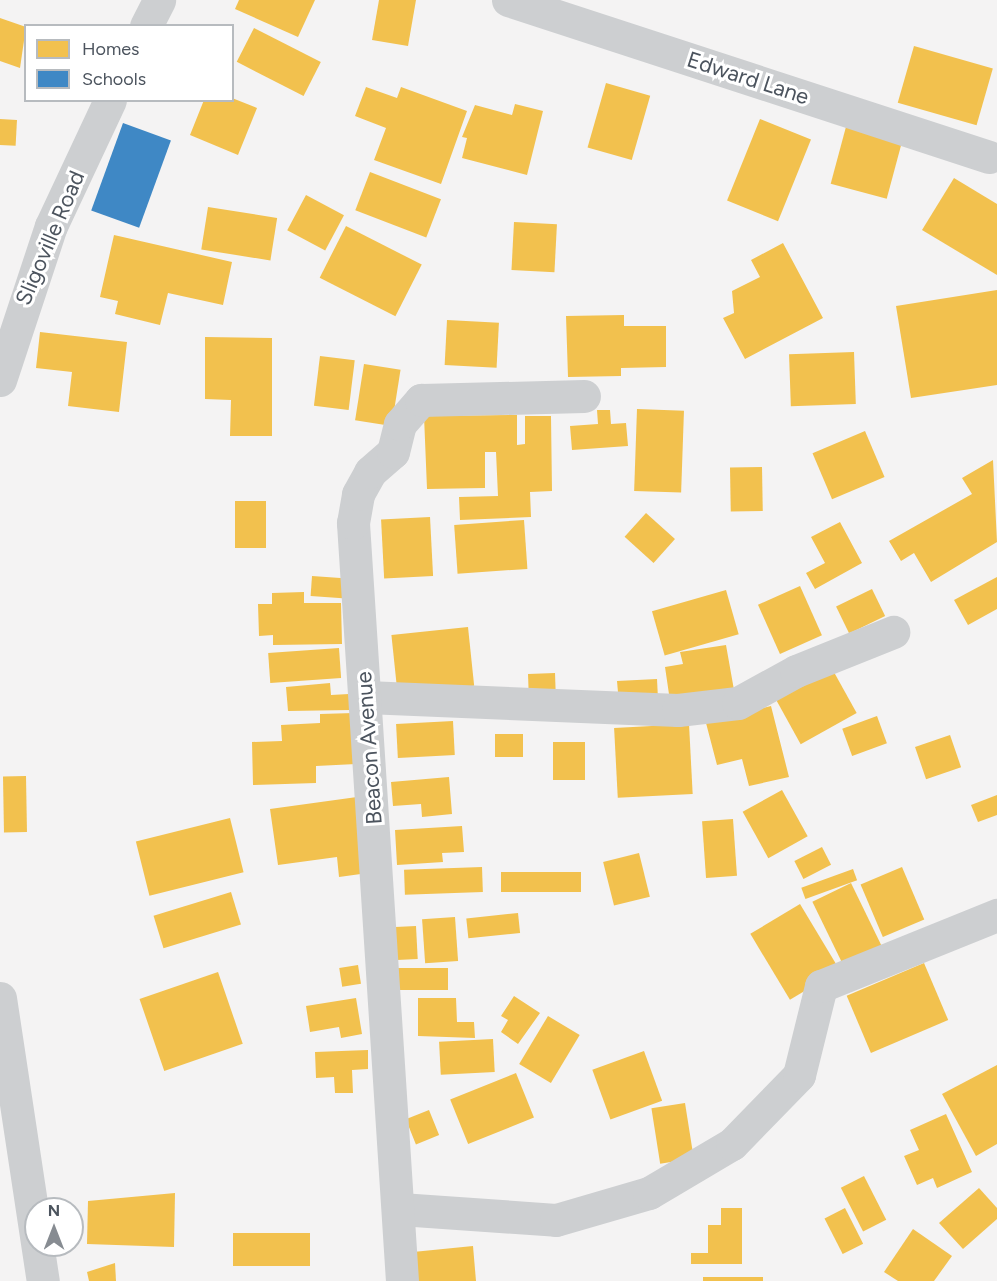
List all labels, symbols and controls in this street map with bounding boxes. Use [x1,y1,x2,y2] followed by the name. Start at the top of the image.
[24,24,234,102] legend
[82,38,140,60] text: Homes
[684,46,812,110] street label: Edward Lane
[82,68,146,90] text: Schools
[10,167,90,309] street label: Sligoville Road
[350,671,388,825] street label: Beacon Avenue
[24,1197,84,1257] north arrow
[48,1201,60,1220] text: N

